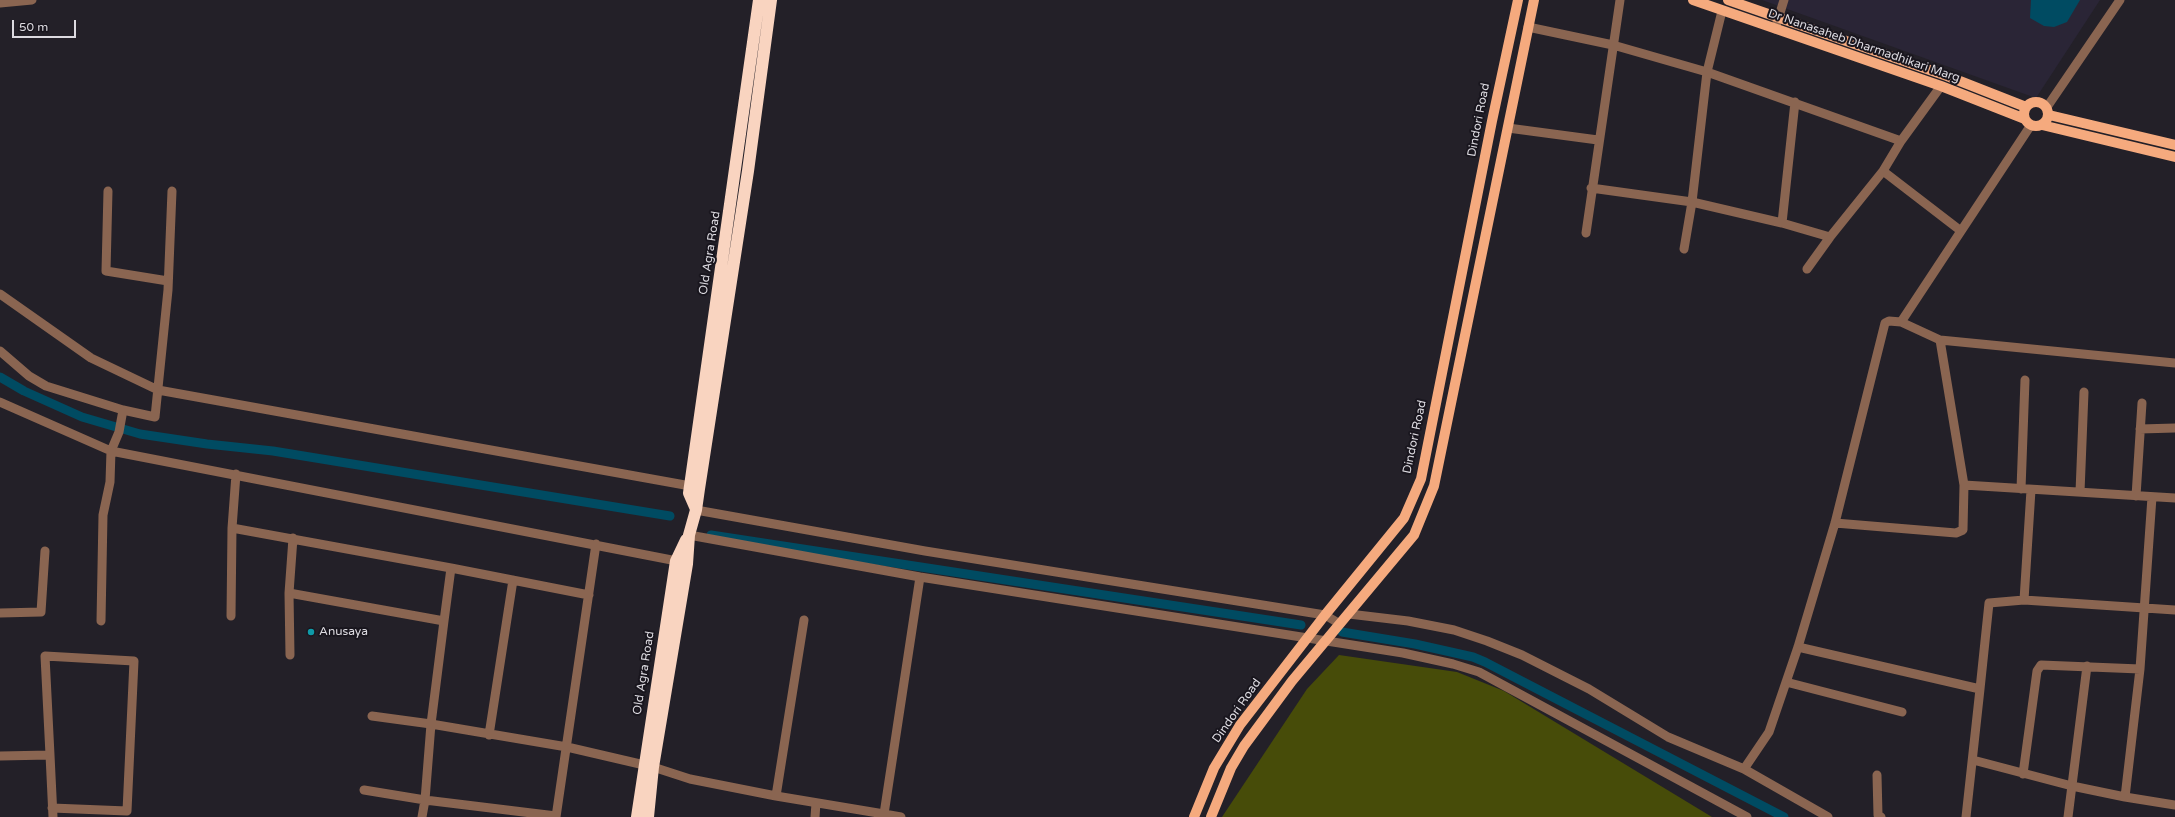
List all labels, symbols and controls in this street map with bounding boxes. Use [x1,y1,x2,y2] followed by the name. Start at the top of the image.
[1766,6,1962,86] street label: Dr Nanasaheb Dharmadhikari Marg
[14,12,78,38] scale bar
[19,20,48,34] text: 50 m
[1465,82,1493,158] street label: Dindori Road
[696,210,724,296] street label: Old Agra Road
[1400,399,1430,475] street label: Dindori Road
[319,625,368,639] place label: Anusaya
[306,627,316,637] marker: Anusaya
[630,630,658,716] street label: Old Agra Road
[1210,676,1264,746] street label: Dindori Road

